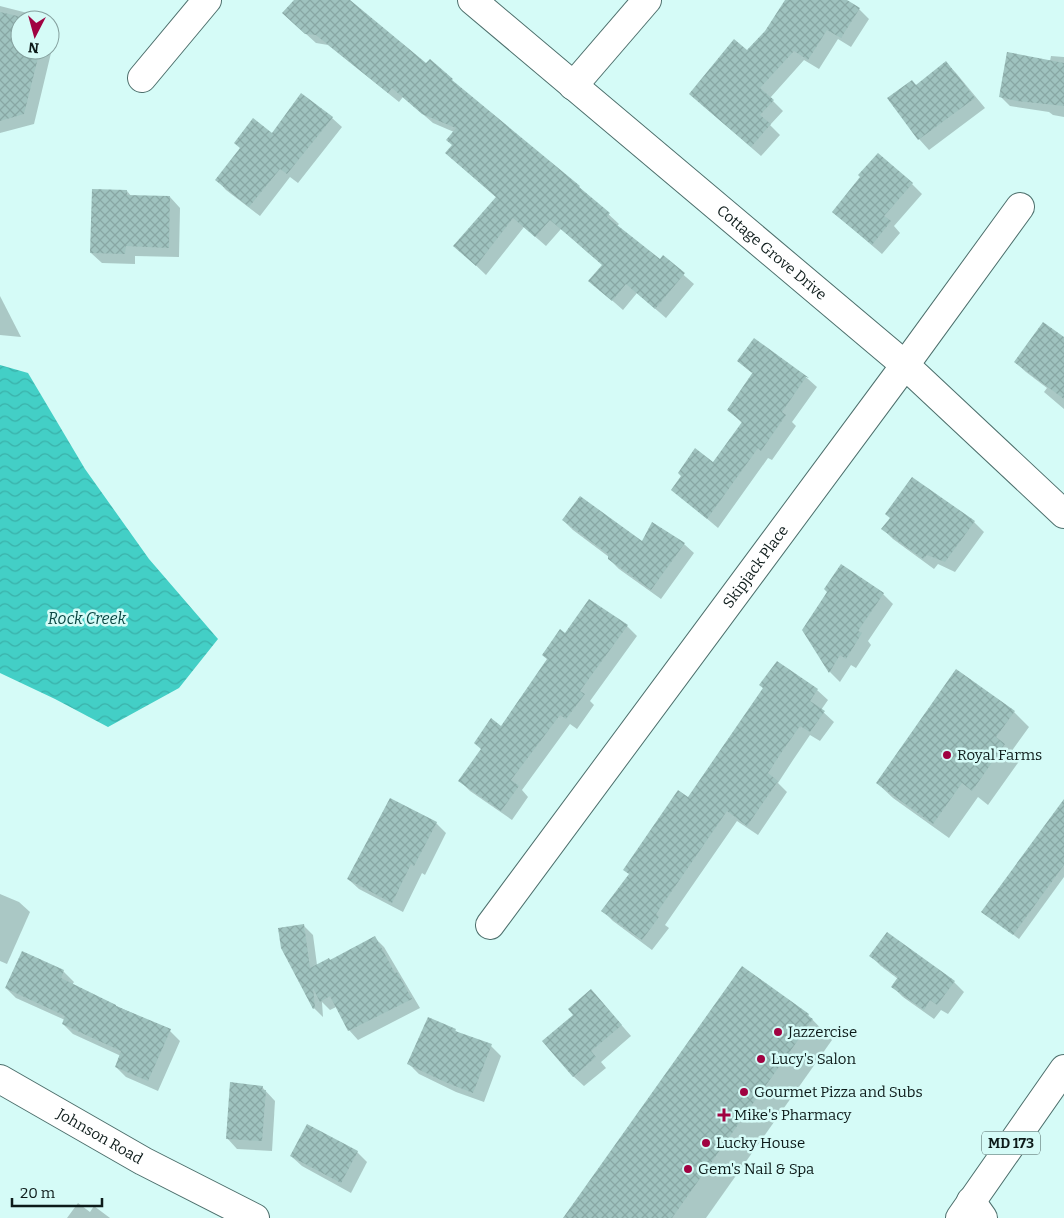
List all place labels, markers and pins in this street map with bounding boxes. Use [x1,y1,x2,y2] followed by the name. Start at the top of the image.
[957,746,1042,764] place label: Royal Farms
[941,749,953,761] marker: Royal Farms
[787,1023,857,1041] place label: Jazzercise
[772,1026,784,1038] marker: Jazzercise
[771,1050,856,1068] place label: Lucy's Salon
[755,1053,767,1065] marker: Lucy's Salon
[754,1083,923,1101] place label: Gourmet Pizza and Subs
[738,1086,750,1098] marker: Gourmet Pizza and Subs
[734,1106,852,1124] place label: Mike's Pharmacy
[718,1109,730,1121] marker: Mike's Pharmacy
[716,1134,805,1152] place label: Lucky House
[700,1137,712,1149] marker: Lucky House
[698,1160,814,1178] place label: Gem's Nail & Spa
[682,1163,694,1175] marker: Gem's Nail & Spa

